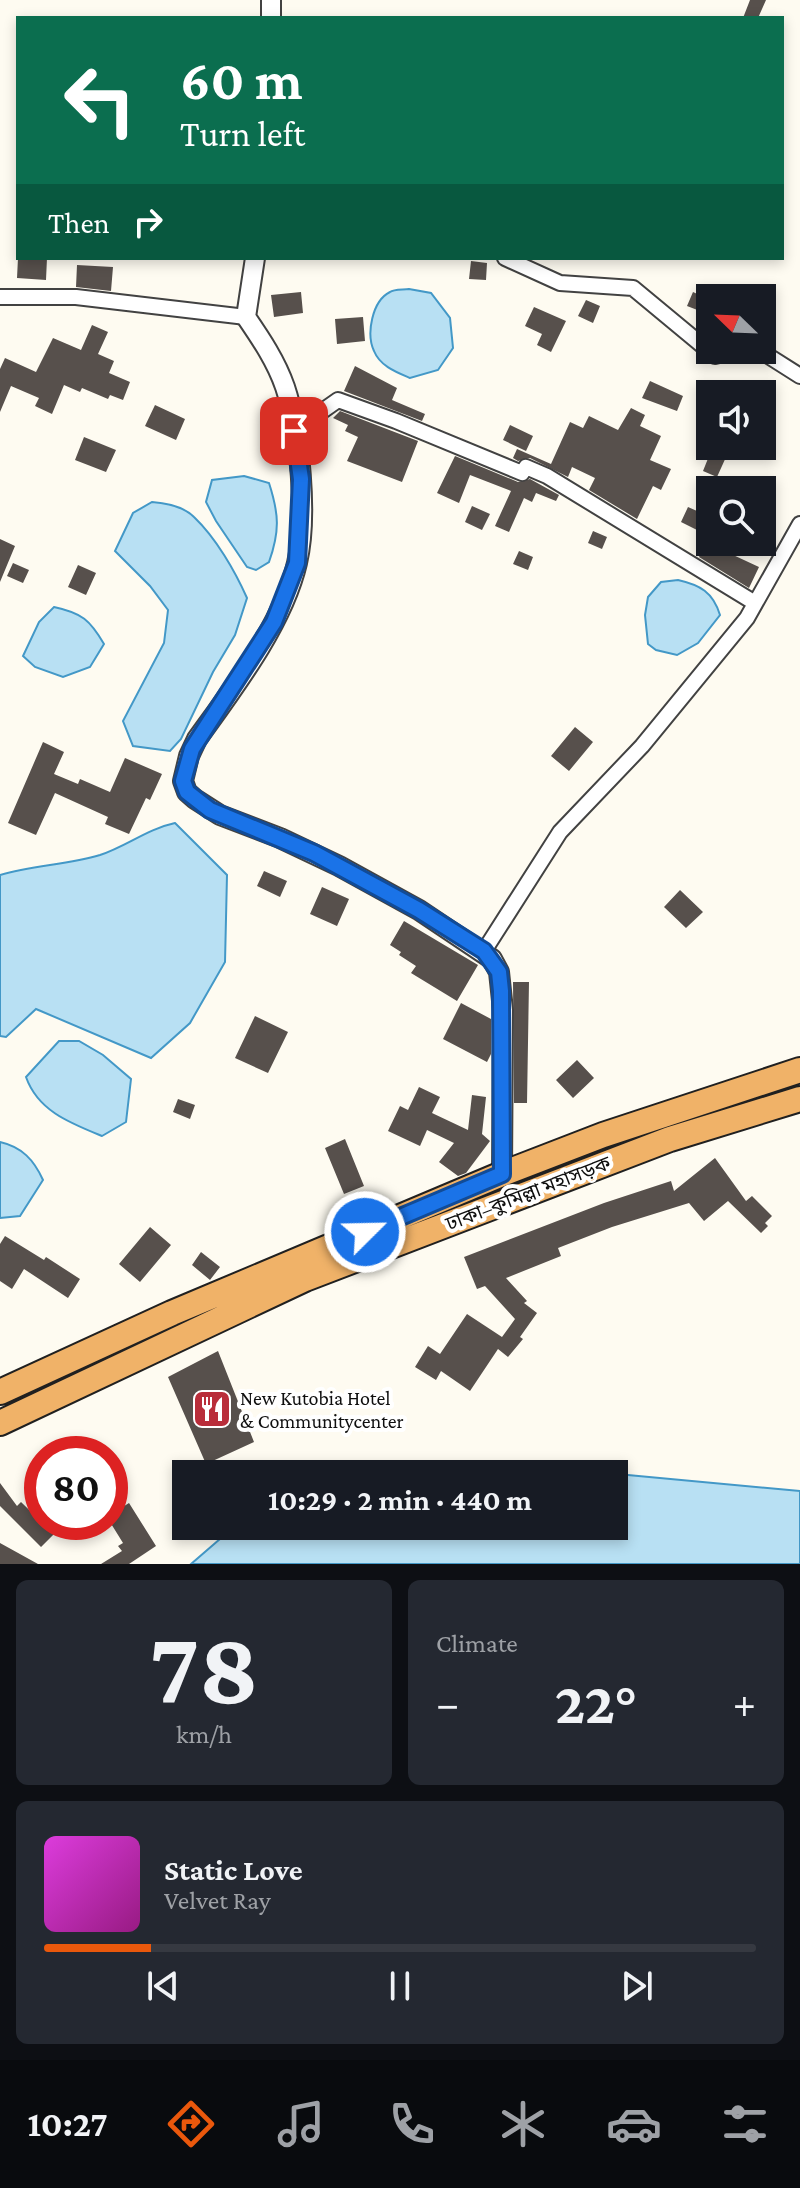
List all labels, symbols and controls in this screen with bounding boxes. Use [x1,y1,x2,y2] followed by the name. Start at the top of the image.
[48,48,152,152] icon: left
[180,49,303,111] text: 60 m
[180,114,305,154] text: Turn left
[126,200,170,244] icon: right
[48,206,110,239] text: Then
[696,284,776,364] north arrow
[696,284,776,556] map controls
[696,380,776,460] button: sound
[260,397,328,465] pin
[272,409,316,453] icon: arrive
[696,476,776,556] button: search
[441,1150,615,1236] street label: ঢাকা–কুমিল্লা মহাসড়ক
[323,1190,407,1274] position arrow
[240,1387,404,1433] place label: New Kutobia Hotel & Communitycenter
[191,1388,233,1430] restaurant icon: New Kutobia Hotel & Communitycenter
[24,1436,128,1540] speed limit sign: 80
[268,1483,532,1516] text: 10:29 · 2 min · 440 m
[149,1610,259,1725] text: 78
[436,1629,518,1658] text: Climate
[555,1669,637,1736] text: 22°
[436,1679,459,1727] text: −
[733,1679,756,1727] text: +
[176,1720,232,1749] text: km/h
[164,1853,303,1886] text: Static Love
[164,1886,271,1915] text: Velvet Ray
[141,1964,185,2008] icon: previous
[378,1964,422,2008] icon: pause
[615,1964,659,2008] icon: next
[163,2096,219,2152] icon: directions
[273,2096,329,2152] icon: music
[384,2096,440,2152] icon: phone
[495,2096,551,2152] icon: climate
[606,2096,662,2152] icon: car
[717,2096,773,2152] icon: filters
[27,2104,108,2144] text: 10:27

